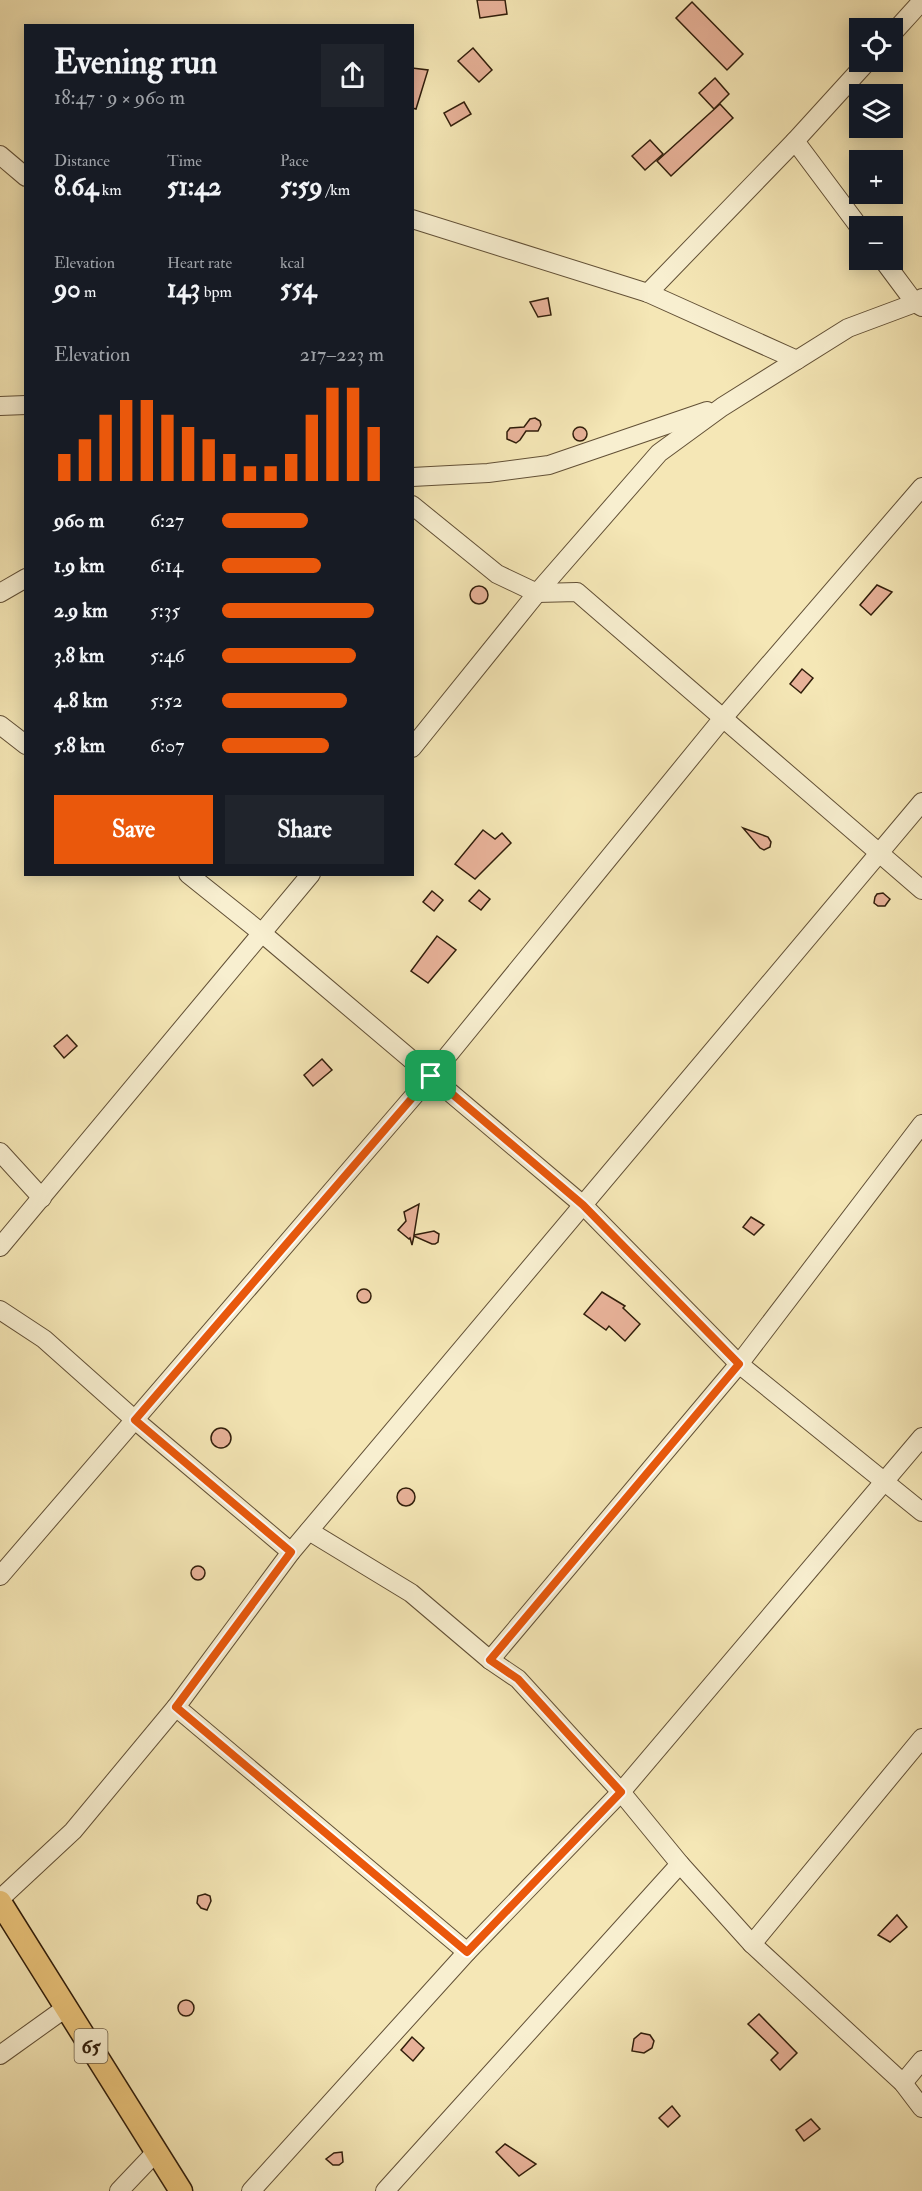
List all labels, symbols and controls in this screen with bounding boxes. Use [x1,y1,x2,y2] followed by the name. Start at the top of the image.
[849,18,903,270] map controls
[849,18,903,72] button: locate
[54,42,217,83] text: Evening run
[321,44,384,107] button: share
[849,84,903,138] button: layers
[54,85,185,110] text: 18:47 · 9 × 960 m
[849,150,903,204] button: +
[54,151,110,171] text: Distance
[167,151,202,171] text: Time
[280,151,309,171] text: Pace
[54,171,98,203] text: 8.64
[167,171,221,203] text: 51:42
[280,171,323,203] text: 5:59
[98,180,122,200] text: km
[323,180,350,200] text: /km
[849,216,903,270] button: −
[54,253,115,273] text: Elevation
[167,253,232,273] text: Heart rate
[280,253,305,273] text: kcal
[54,273,81,305] text: 90
[167,273,200,305] text: 143
[280,273,316,305] text: 554
[81,282,96,302] text: m
[200,282,232,302] text: bpm
[54,342,130,367] text: Elevation
[300,342,384,367] text: 217–223 m
[54,508,104,533] text: 960 m
[150,508,184,533] text: 6:27
[54,553,105,578] text: 1.9 km
[150,553,183,578] text: 6:14
[54,598,108,623] text: 2.9 km
[150,598,180,623] text: 5:35
[54,643,104,668] text: 3.8 km
[150,643,185,668] text: 5:46
[54,688,108,713] text: 4.8 km
[150,688,183,713] text: 5:52
[54,733,105,758] text: 5.8 km
[150,733,184,758] text: 6:07
[54,795,213,864] button: Save
[225,795,384,864] button: Share
[405,1050,456,1101] pin
[414,1059,447,1092] icon: arrive
[74,2029,107,2063] road number: 65

